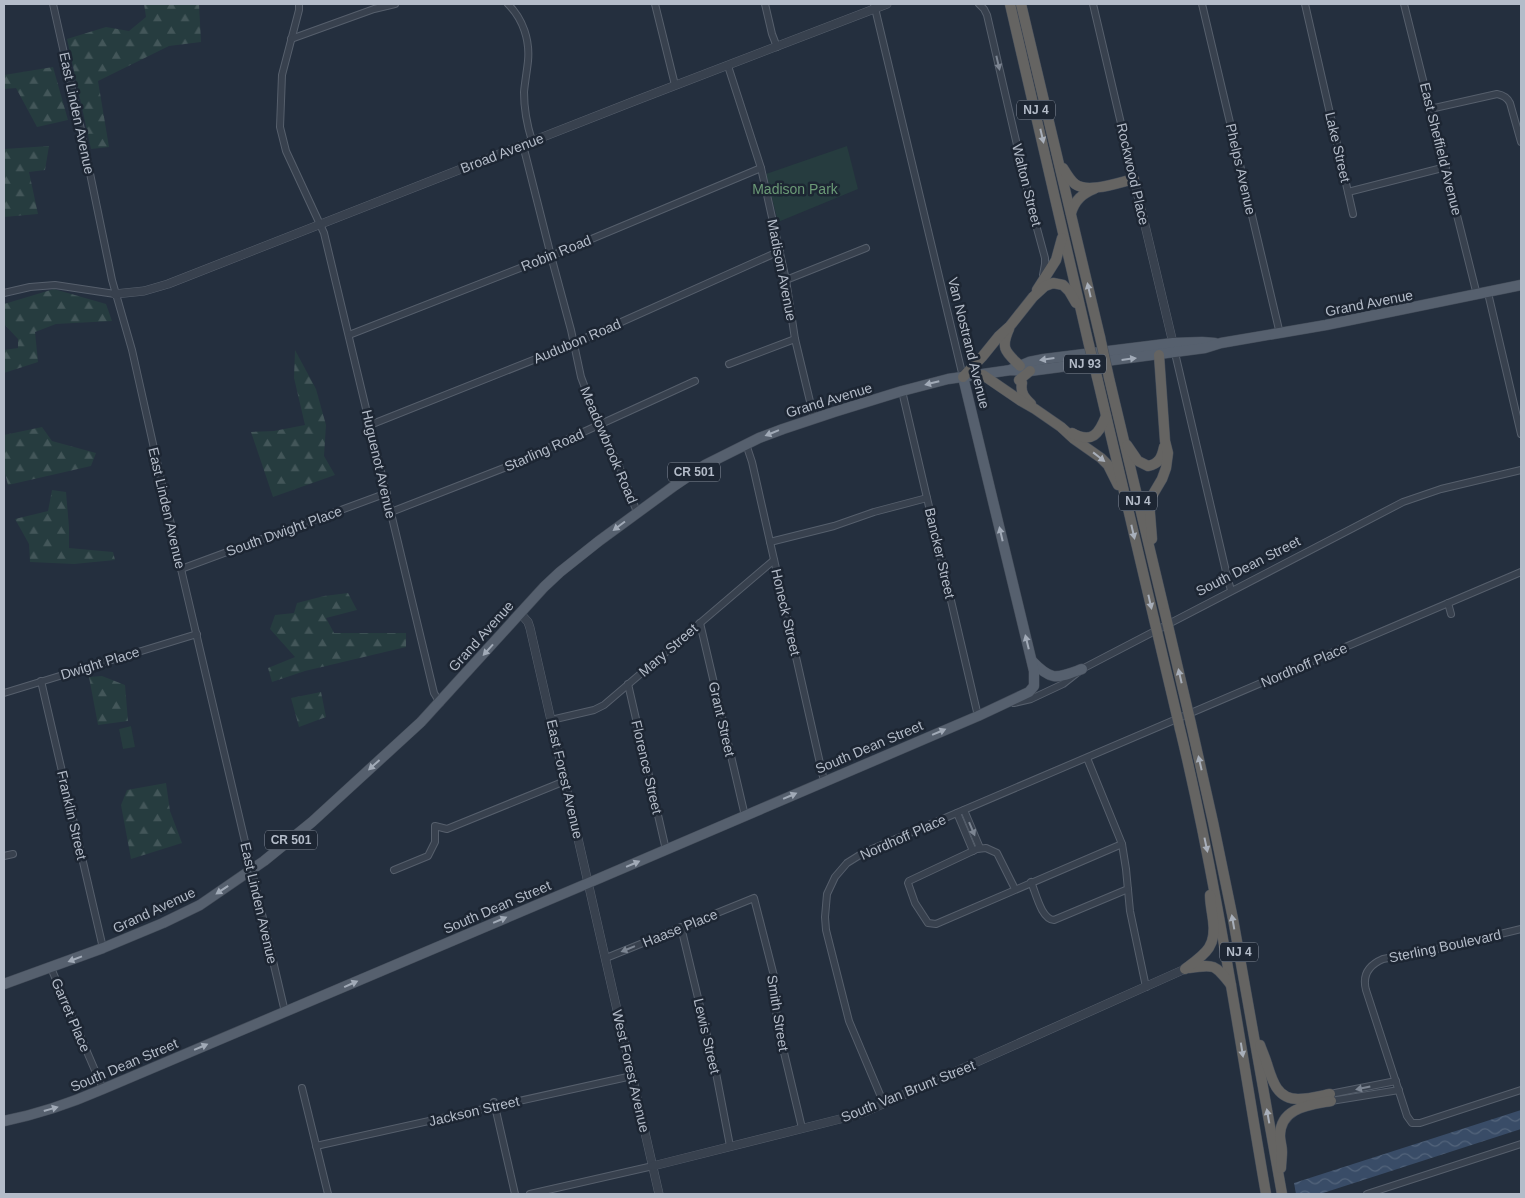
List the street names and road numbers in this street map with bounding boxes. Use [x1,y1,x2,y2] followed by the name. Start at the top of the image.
[56,51,98,176] street label: East Linden Avenue
[1417,81,1465,217] street label: East Sheffield Avenue
[1017,100,1055,120] road number: NJ 4
[1322,110,1354,184] street label: Lake Street
[1113,121,1153,227] street label: Rockwood Place
[1223,122,1259,216] street label: Phelps Avenue
[458,130,546,176] street label: Broad Avenue
[1009,142,1045,228] street label: Walton Street
[764,218,800,322] street label: Madison Avenue
[519,232,593,274] street label: Robin Road
[945,276,993,411] street label: Van Nostrand Avenue
[1324,287,1415,319] street label: Grand Avenue
[531,315,623,367] street label: Audubon Road
[1064,354,1106,374] road number: NJ 93
[784,379,874,421] street label: Grand Avenue
[577,384,641,506] street label: Meadowbrook Road
[359,408,399,520] street label: Huguenot Avenue
[502,425,586,475] street label: Starling Road
[145,446,189,571] street label: East Linden Avenue
[668,462,720,482] road number: CR 501
[1119,492,1157,511] road number: NJ 4
[224,503,344,559] street label: South Dwight Place
[922,506,958,600] street label: Bancker Street
[1193,533,1303,599] street label: South Dean Street
[768,567,804,657] street label: Honeck Street
[445,597,517,675] street label: Grand Avenue
[635,620,701,680] street label: Mary Street
[1258,640,1350,690] street label: Nordhoff Place
[59,643,142,683] street label: Dwight Place
[706,680,738,758] street label: Grant Street
[813,717,925,777] street label: South Dean Street
[543,718,587,840] street label: East Forest Avenue
[628,719,666,816] street label: Florence Street
[54,769,90,861] street label: Franklin Street
[858,811,949,863] street label: Nordhoff Place
[265,830,317,850] road number: CR 501
[237,841,281,966] street label: East Linden Avenue
[441,877,553,937] street label: South Dean Street
[110,884,198,936] street label: Grand Avenue
[640,906,720,950] street label: Haase Place
[1387,926,1503,966] street label: Sterling Boulevard
[1220,942,1258,962] road number: NJ 4
[764,974,792,1052] street label: Smith Street
[48,976,94,1054] street label: Garret Place
[691,997,723,1075] street label: Lewis Street
[609,1008,653,1134] street label: West Forest Avenue
[68,1035,180,1095] street label: South Dean Street
[839,1057,977,1125] street label: South Van Brunt Street
[427,1093,521,1129] street label: Jackson Street

